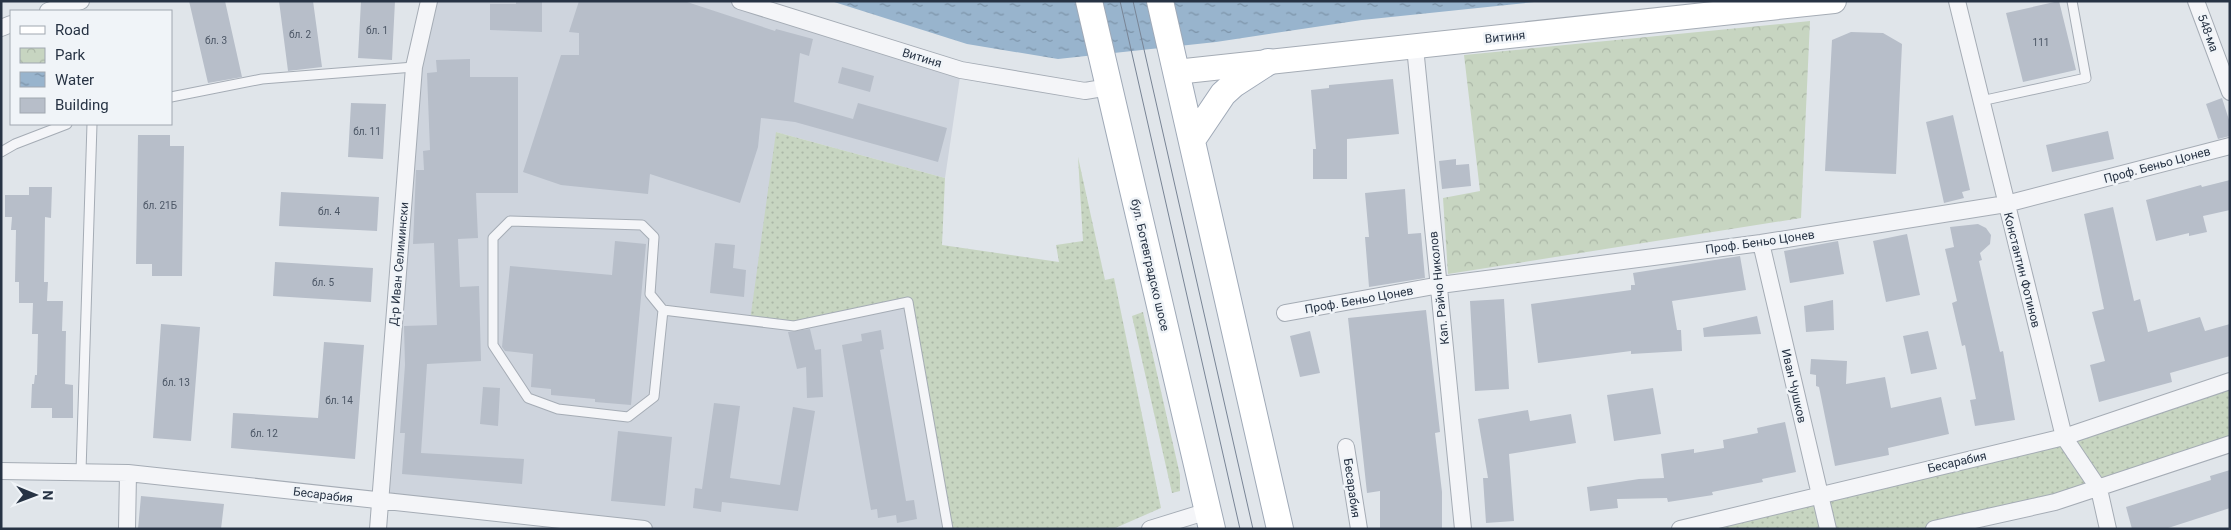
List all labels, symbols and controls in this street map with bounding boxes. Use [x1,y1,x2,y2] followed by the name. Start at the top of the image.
[10,10,172,125] legend
[2195,12,2221,54] street label: 548-ма
[55,21,89,39] text: Road
[366,25,388,36] house number: бл. 1
[1484,28,1526,46] street label: Витиня
[289,29,311,40] house number: бл. 2
[205,35,227,46] house number: бл. 3
[2033,37,2049,48] house number: 111
[901,45,943,71] street label: Витиня
[55,46,86,64] text: Park
[55,71,94,89] text: Water
[55,96,109,114] text: Building
[353,126,381,137] house number: бл. 11
[2102,144,2212,186] street label: Проф. Беньо Цонев
[1128,198,1172,332] street label: бул. Ботевградско шосе
[143,200,177,211] house number: бл. 21Б
[387,201,411,327] street label: Д-р Иван Селимински
[318,206,340,217] house number: бл. 4
[2001,211,2043,329] street label: Константин Фотинов
[1705,227,1816,257] street label: Проф. Беньо Цонев
[1426,231,1452,345] street label: Кап. Райчо Николов
[312,277,334,288] house number: бл. 5
[1304,284,1414,316] street label: Проф. Беньо Цонев
[1779,348,1809,424] street label: Иван Чушков
[162,377,190,388] house number: бл. 13
[325,395,353,406] house number: бл. 14
[250,428,278,439] house number: бл. 12
[1926,448,1988,476] street label: Бесарабия
[1341,457,1363,519] street label: Бесарабия
[10,470,60,520] north arrow
[292,484,354,506] street label: Бесарабия
[40,490,56,500] text: N

